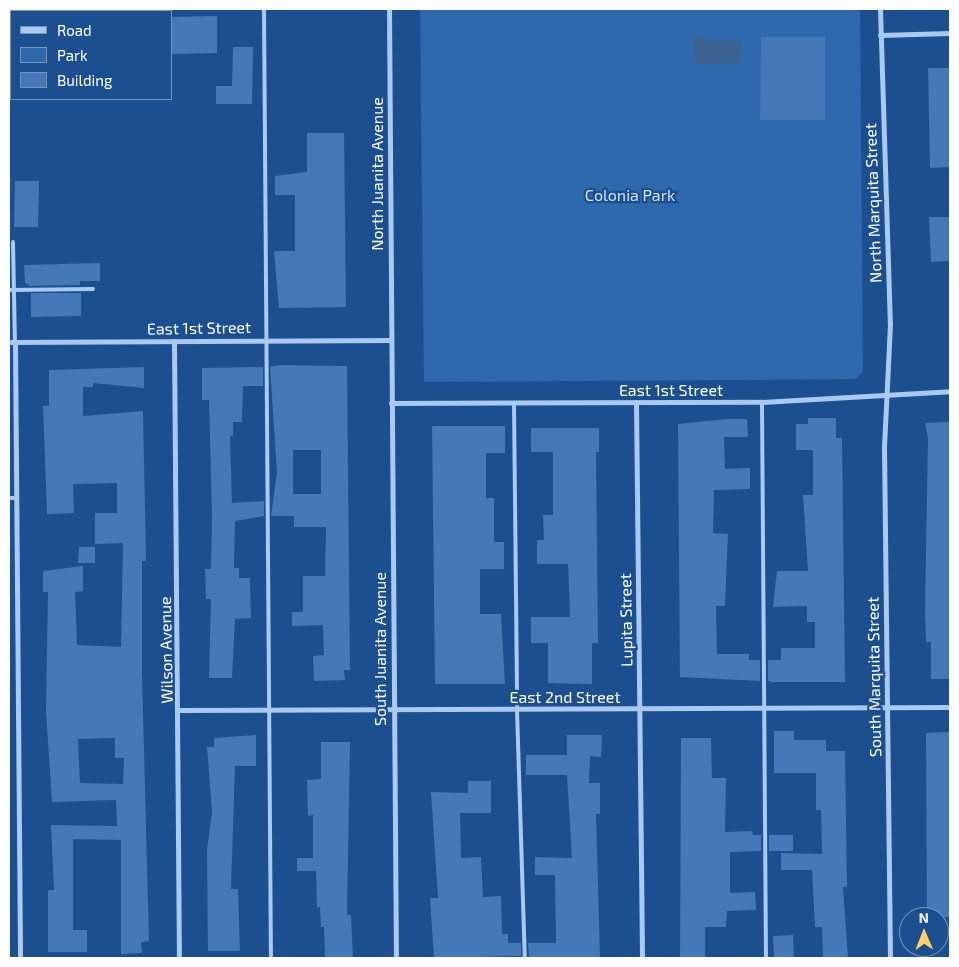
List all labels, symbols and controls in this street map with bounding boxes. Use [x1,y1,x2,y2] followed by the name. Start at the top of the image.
[10,10,172,100] legend
[57,21,92,39] text: Road
[57,46,88,64] text: Park
[57,71,112,89] text: Building
[367,97,387,251] street label: North Juanita Avenue
[861,123,885,283] street label: North Marquita Street
[585,185,675,205] park label: Colonia Park
[147,317,251,339] street label: East 1st Street
[619,380,723,400] street label: East 1st Street
[370,572,390,726] street label: South Juanita Avenue
[616,573,636,667] street label: Lupita Street
[155,596,177,704] street label: Wilson Avenue
[863,597,885,757] street label: South Marquita Street
[509,687,621,707] street label: East 2nd Street
[899,907,949,957] north arrow
[919,909,929,926] text: N

